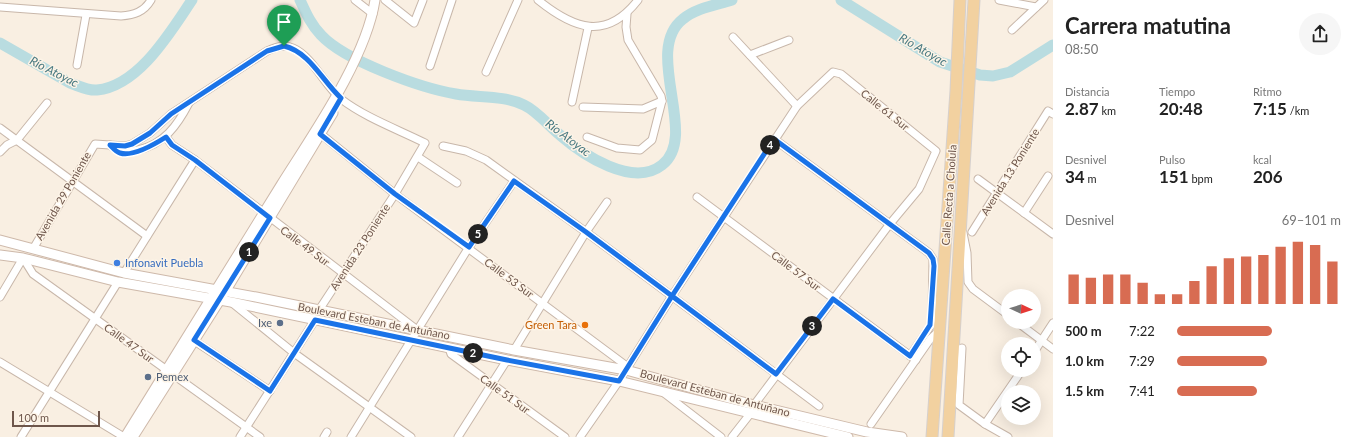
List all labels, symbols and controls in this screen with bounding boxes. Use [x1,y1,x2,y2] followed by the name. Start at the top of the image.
[267,5,301,46] pin
[273,11,295,33] icon: arrive
[1065,12,1231,39] text: Carrera matutina
[1299,13,1341,55] button: share
[897,30,950,70] water label: Río Atoyac
[1065,41,1098,57] text: 08:50
[27,53,82,90] water label: Río Atoyac
[1065,85,1110,98] text: Distancia
[1159,85,1195,98] text: Tiempo
[1253,85,1282,98] text: Ritmo
[859,86,912,133] street label: Calle 61 Sur
[1065,98,1099,119] text: 2.87
[1159,98,1203,119] text: 20:48
[1253,98,1287,119] text: 7:15
[1099,104,1116,117] text: km
[1287,104,1309,117] text: /km
[543,116,594,160] water label: Río Atoyac
[978,126,1042,218] street label: Avenida 13 Poniente
[760,135,780,155] pin: 4
[767,138,773,151] text: 4
[938,144,959,246] street label: Calle Recta a Cholula
[32,149,93,242] street label: Avenida 29 Poniente
[1065,153,1107,166] text: Desnivel
[1159,153,1185,166] text: Pulso
[1253,153,1272,166] text: kcal
[1065,166,1085,187] text: 34
[1159,166,1189,187] text: 151
[1253,166,1283,187] text: 206
[1085,172,1097,185] text: m
[1189,172,1213,185] text: bpm
[327,201,392,292] street label: Avenida 23 Poniente
[1065,212,1114,228] text: Desnivel
[1282,212,1341,228] text: 69–101 m
[278,223,332,268] street label: Calle 49 Sur
[468,224,488,244] pin: 5
[475,227,481,240] text: 5
[239,242,259,262] pin: 1
[246,245,252,258] text: 1
[769,248,823,293] street label: Calle 57 Sur
[482,255,536,300] street label: Calle 53 Sur
[125,256,203,269] place label: Infonavit Puebla
[112,258,122,268] marker: Infonavit Puebla
[1001,289,1041,329] north arrow
[1001,289,1041,425] map controls
[297,299,451,342] street label: Boulevard Esteban de Antuñano
[258,316,272,329] place label: Ixe
[802,316,822,336] pin: 3
[275,318,285,328] marker: Ixe
[525,318,577,331] place label: Green Tara
[809,319,815,332] text: 3
[102,320,157,365] street label: Calle 47 Sur
[580,320,590,330] marker: Green Tara
[1065,323,1102,339] text: 500 m
[1129,323,1155,339] text: 7:22
[1001,337,1041,377] button: locate
[463,343,483,363] pin: 2
[470,346,476,359] text: 2
[1065,353,1104,369] text: 1.0 km
[1129,353,1155,369] text: 7:29
[639,366,792,419] street label: Boulevard Esteban de Antuñano
[156,370,189,383] place label: Pemex
[478,371,533,416] street label: Calle 51 Sur
[143,372,153,382] marker: Pemex
[1065,383,1104,399] text: 1.5 km
[1129,383,1155,399] text: 7:41
[1001,385,1041,425] button: layers
[12,409,100,428] scale bar
[18,411,49,424] text: 100 m

